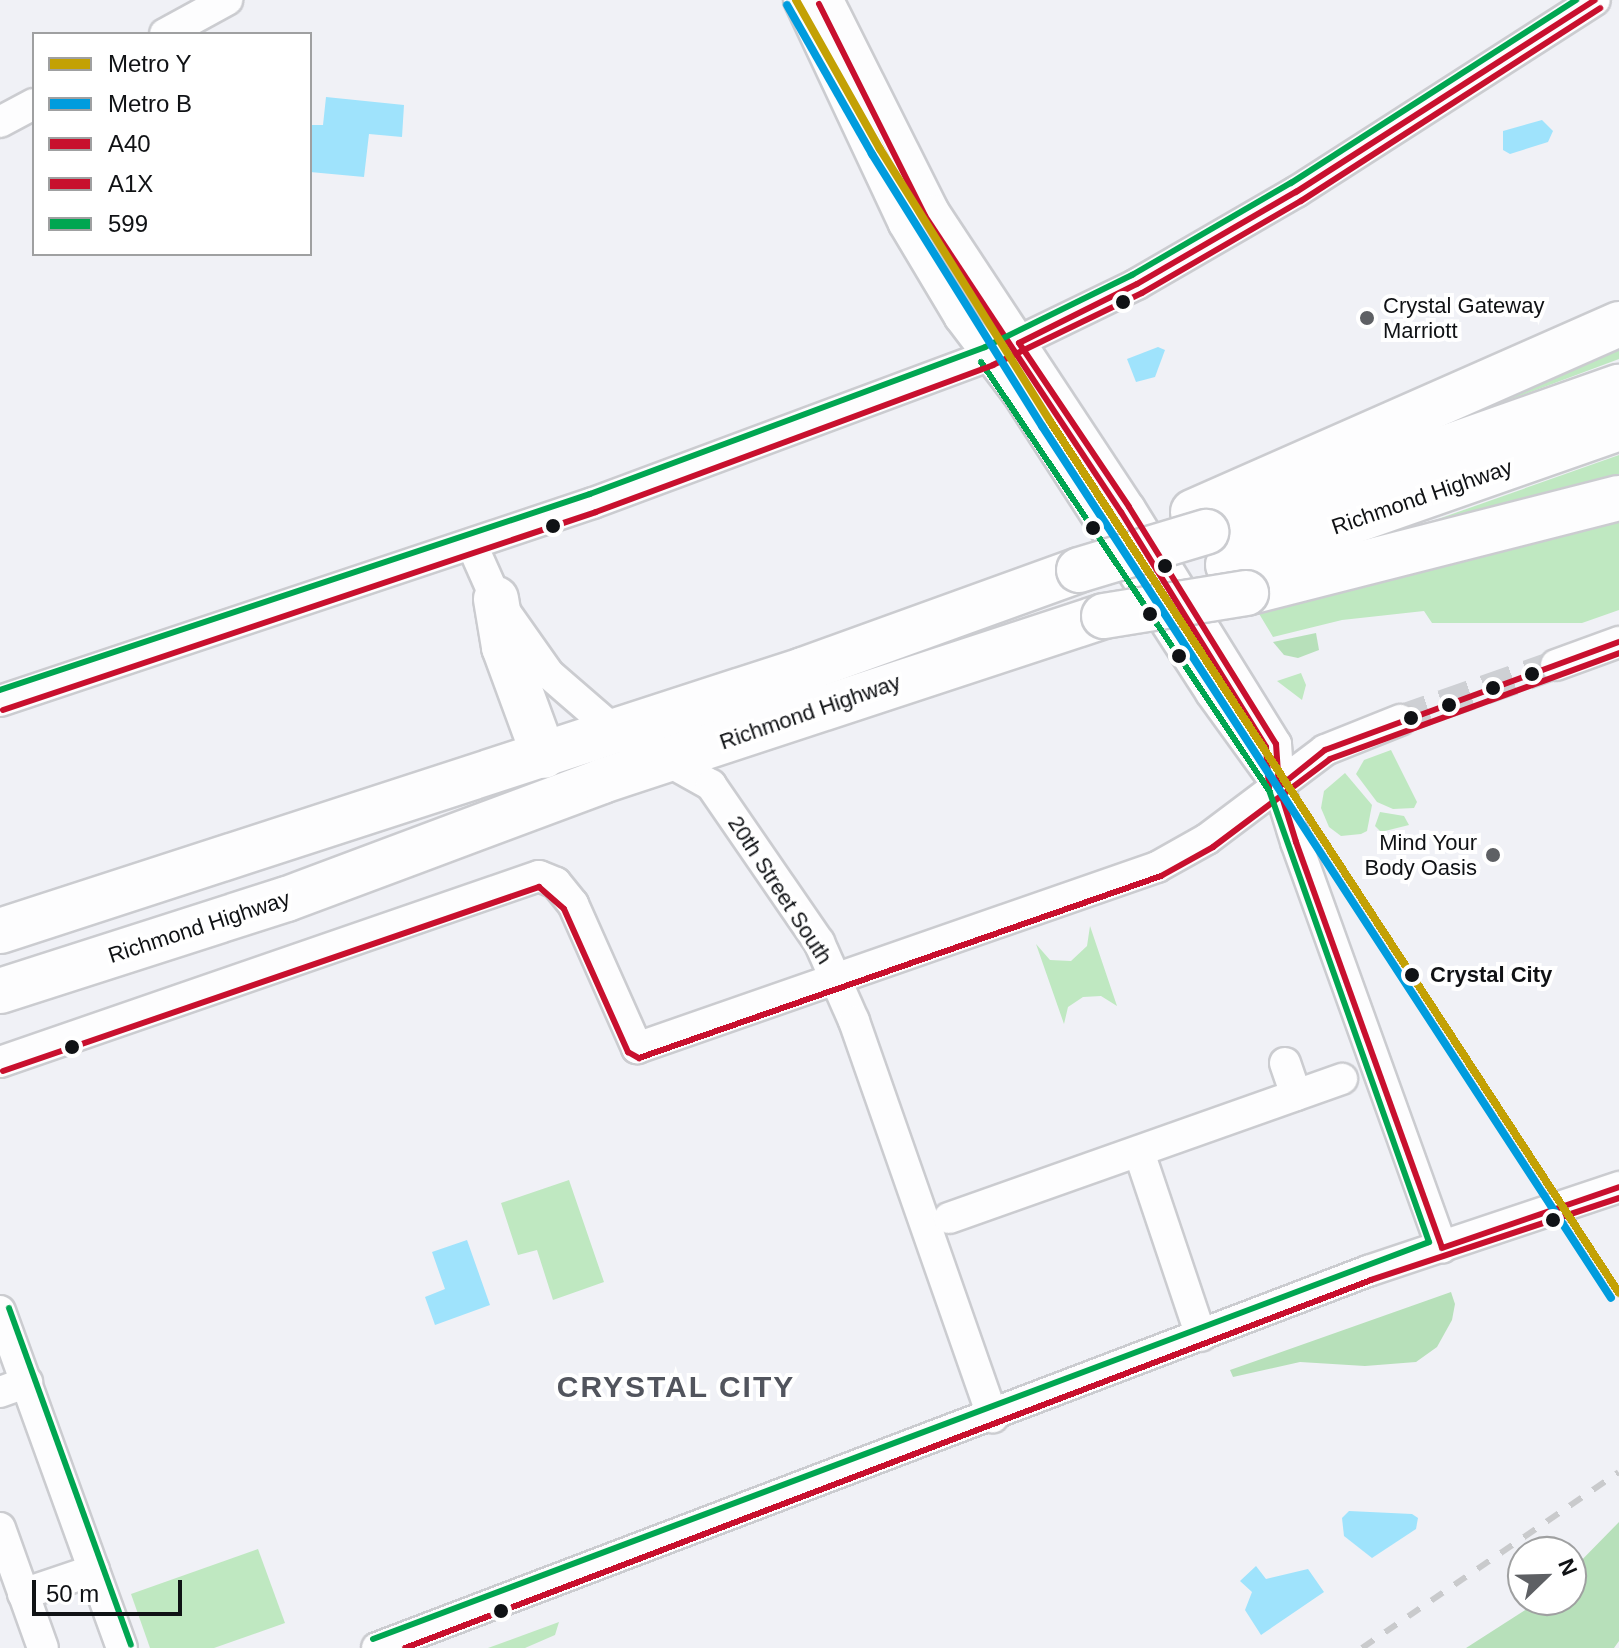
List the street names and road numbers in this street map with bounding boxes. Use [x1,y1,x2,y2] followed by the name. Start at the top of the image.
[1328,454,1516,540] street label: Richmond Highway
[716,669,904,755] street label: Richmond Highway
[722,811,838,969] street label: 20th Street South
[105,885,293,969] street label: Richmond Highway

